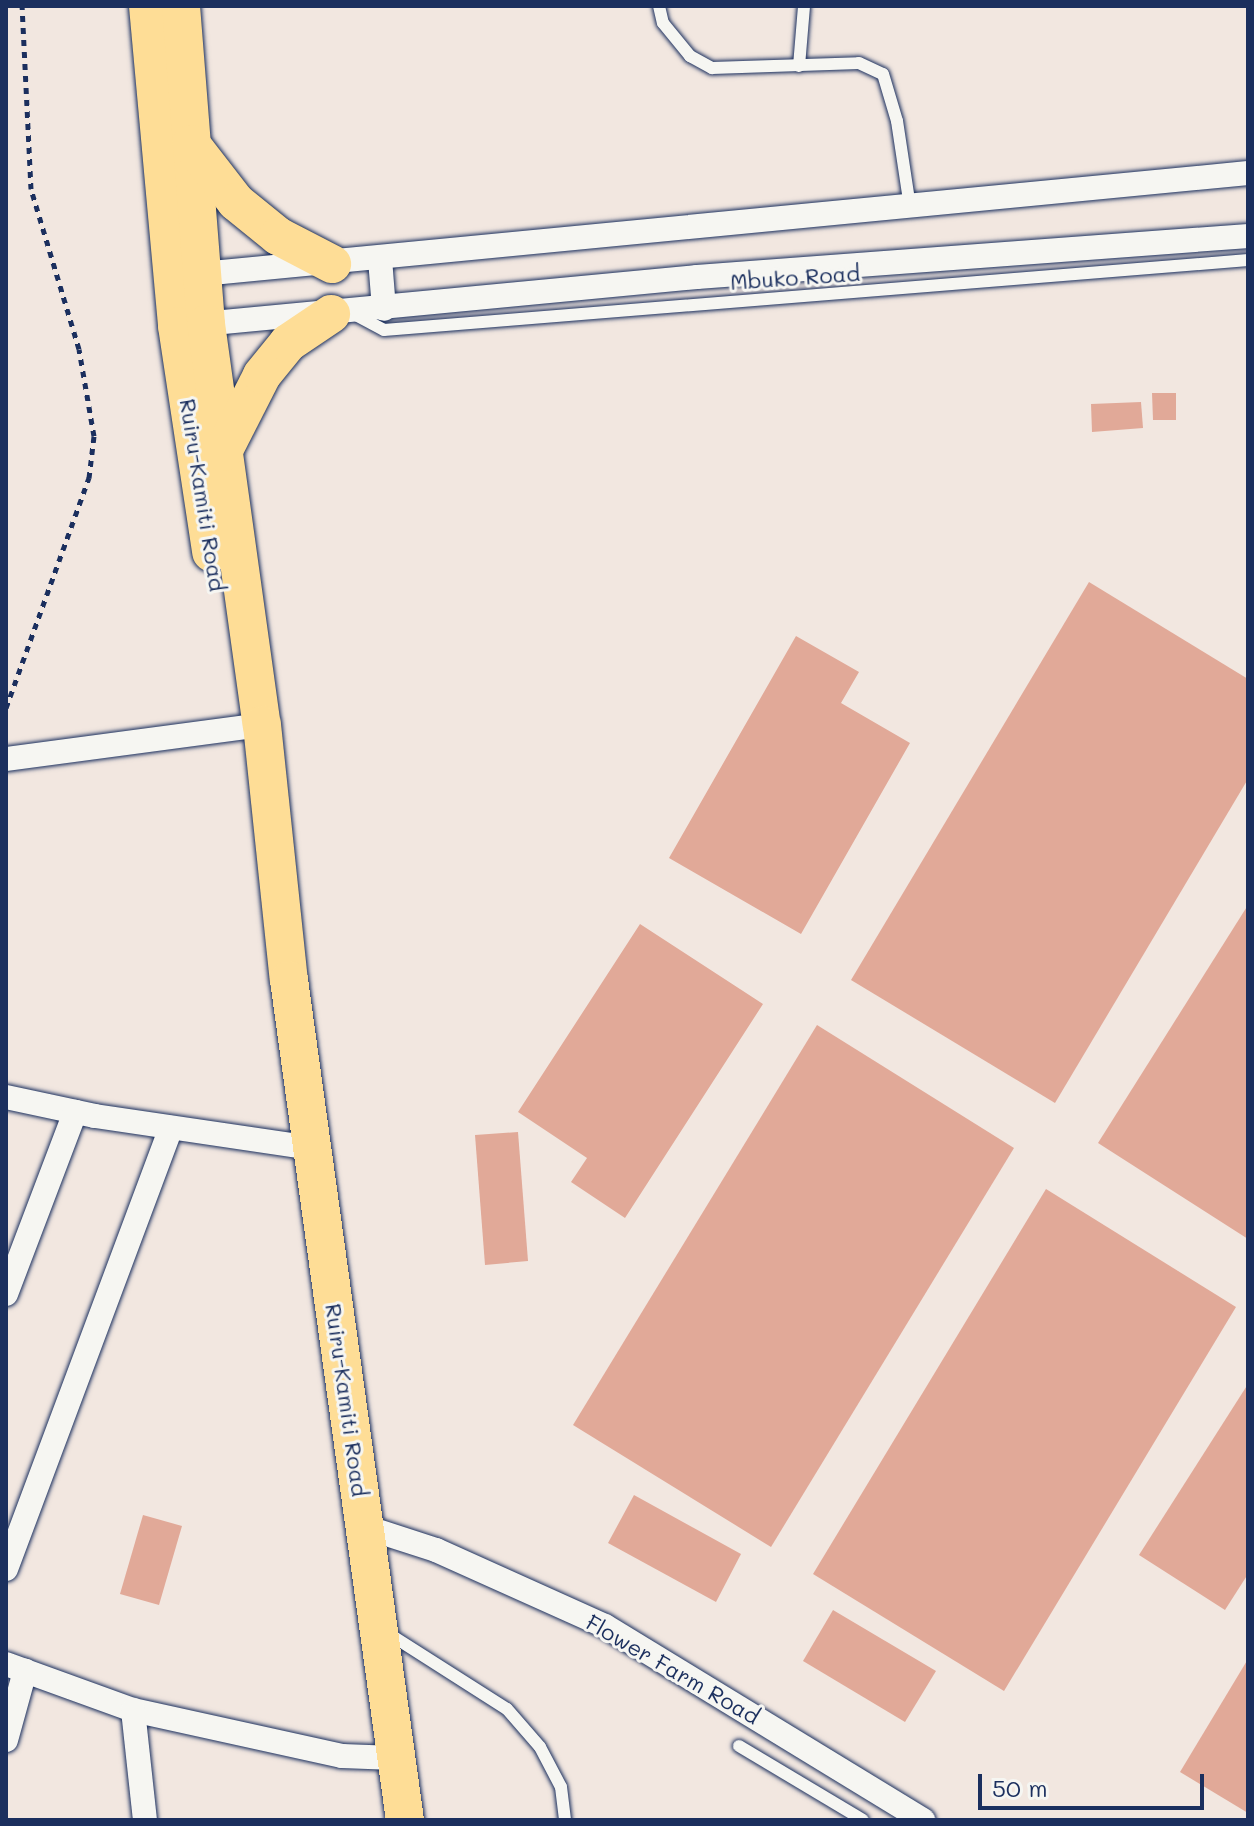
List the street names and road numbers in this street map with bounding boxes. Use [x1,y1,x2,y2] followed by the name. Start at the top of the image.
[729,259,861,295] street label: Mbuko Road
[175,397,231,593] street label: Ruiru-Kamiti Road
[320,1302,374,1498] street label: Ruiru-Kamiti Road
[582,1609,764,1729] street label: Flower Farm Road

